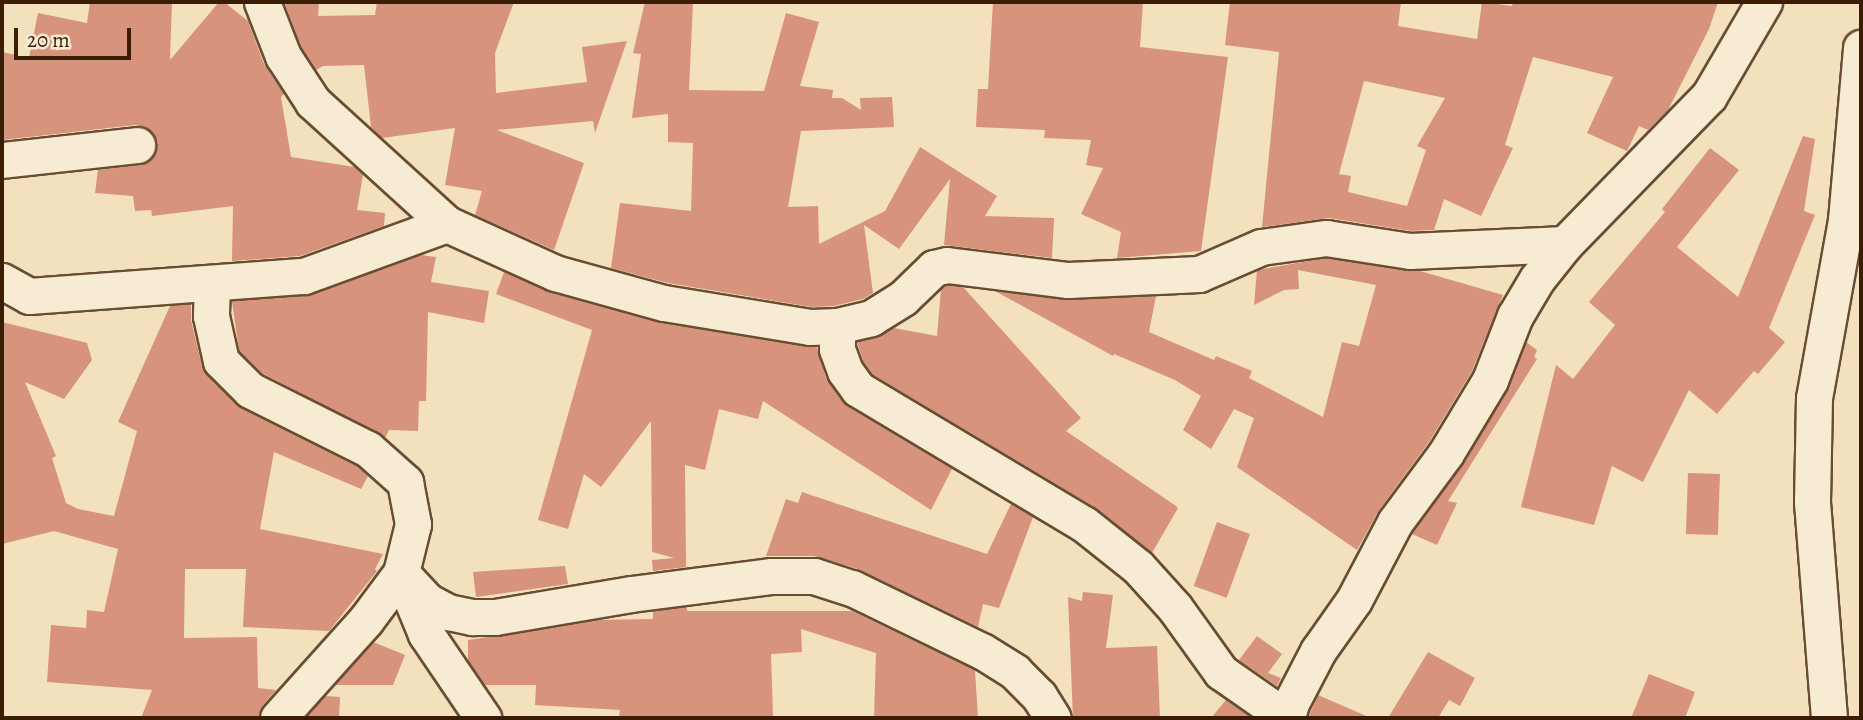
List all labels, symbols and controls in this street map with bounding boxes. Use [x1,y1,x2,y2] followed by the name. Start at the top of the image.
[18,14,135,58] scale bar
[27,26,70,54] text: 20 m

